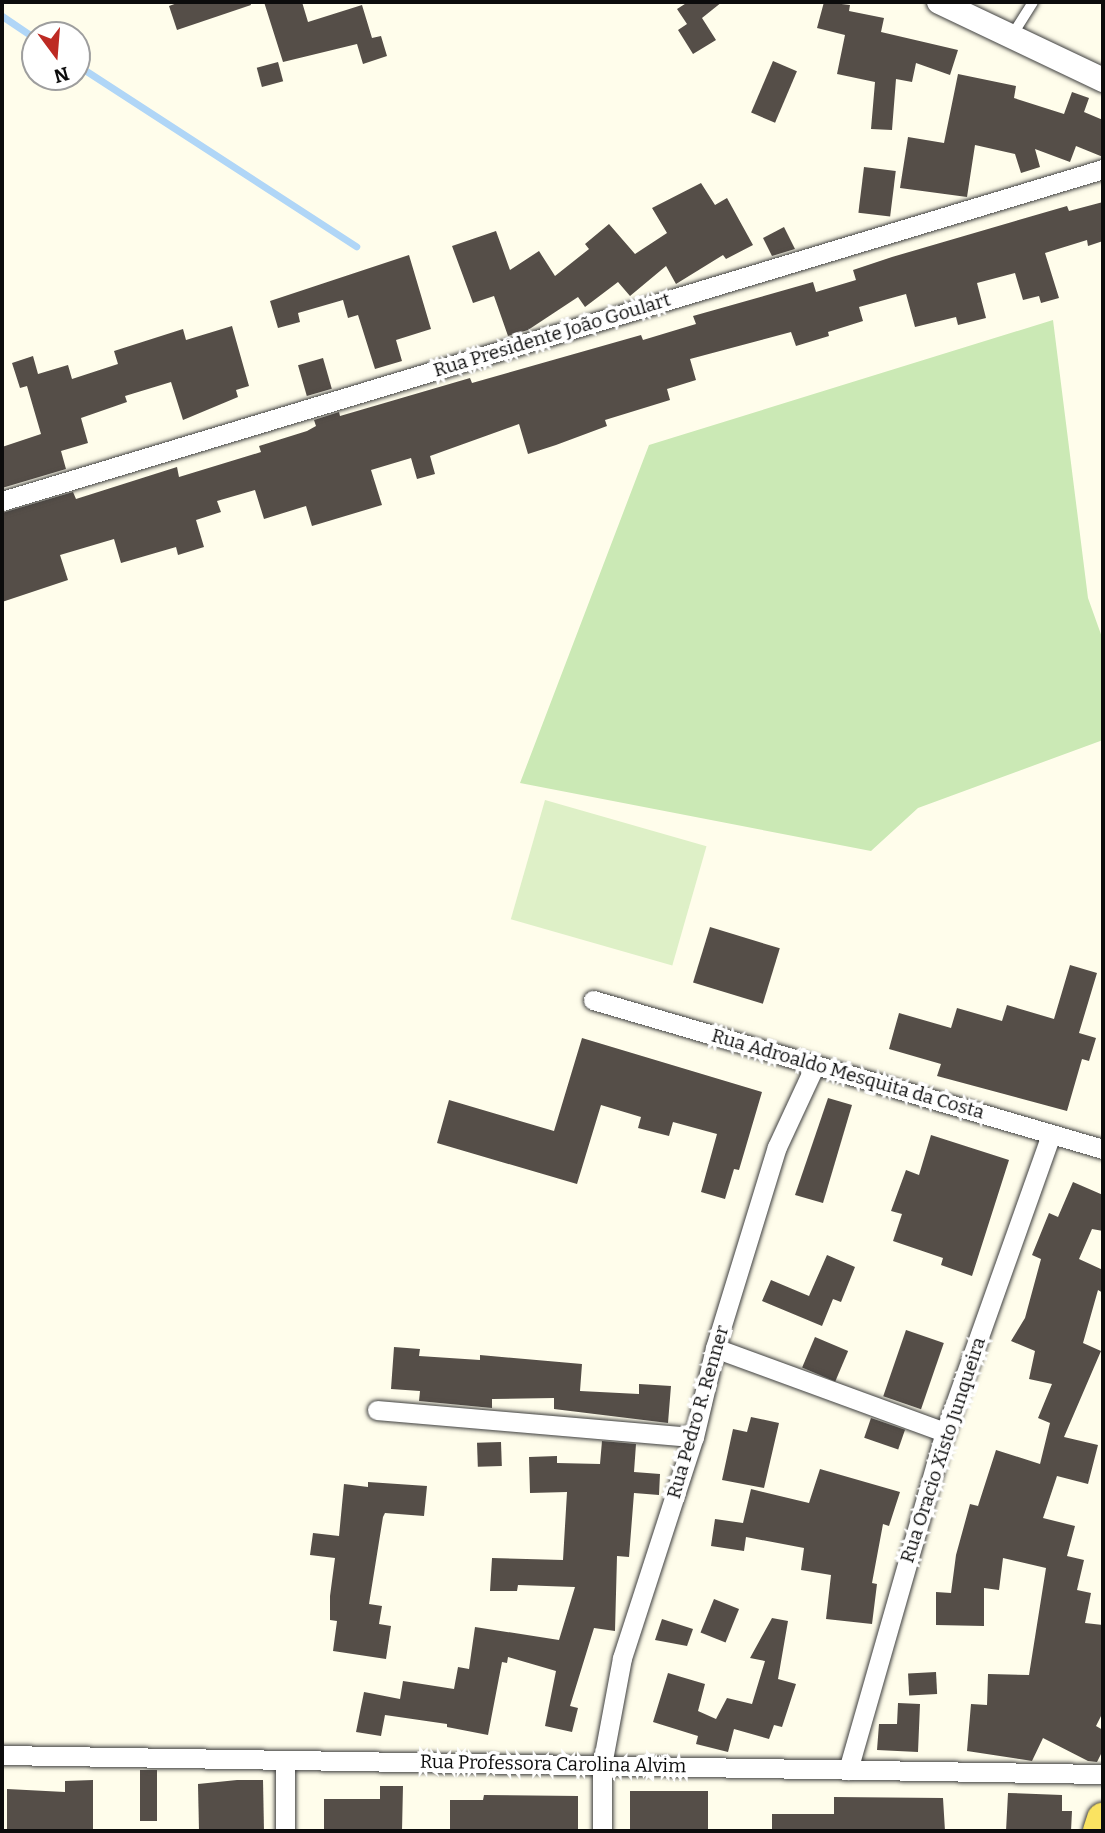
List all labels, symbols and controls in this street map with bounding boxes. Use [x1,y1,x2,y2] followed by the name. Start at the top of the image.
[21,21,91,91] north arrow
[51,62,72,88] text: N
[431,288,673,382] street label: Rua Presidente João Goulart
[709,1024,987,1124] street label: Rua Adroaldo Mesquita da Costa
[662,1323,734,1501] street label: Rua Pedro R. Renner
[896,1334,990,1566] street label: Rua Oracio Xisto Junqueira
[420,1750,686,1778] street label: Rua Professora Carolina Alvim

